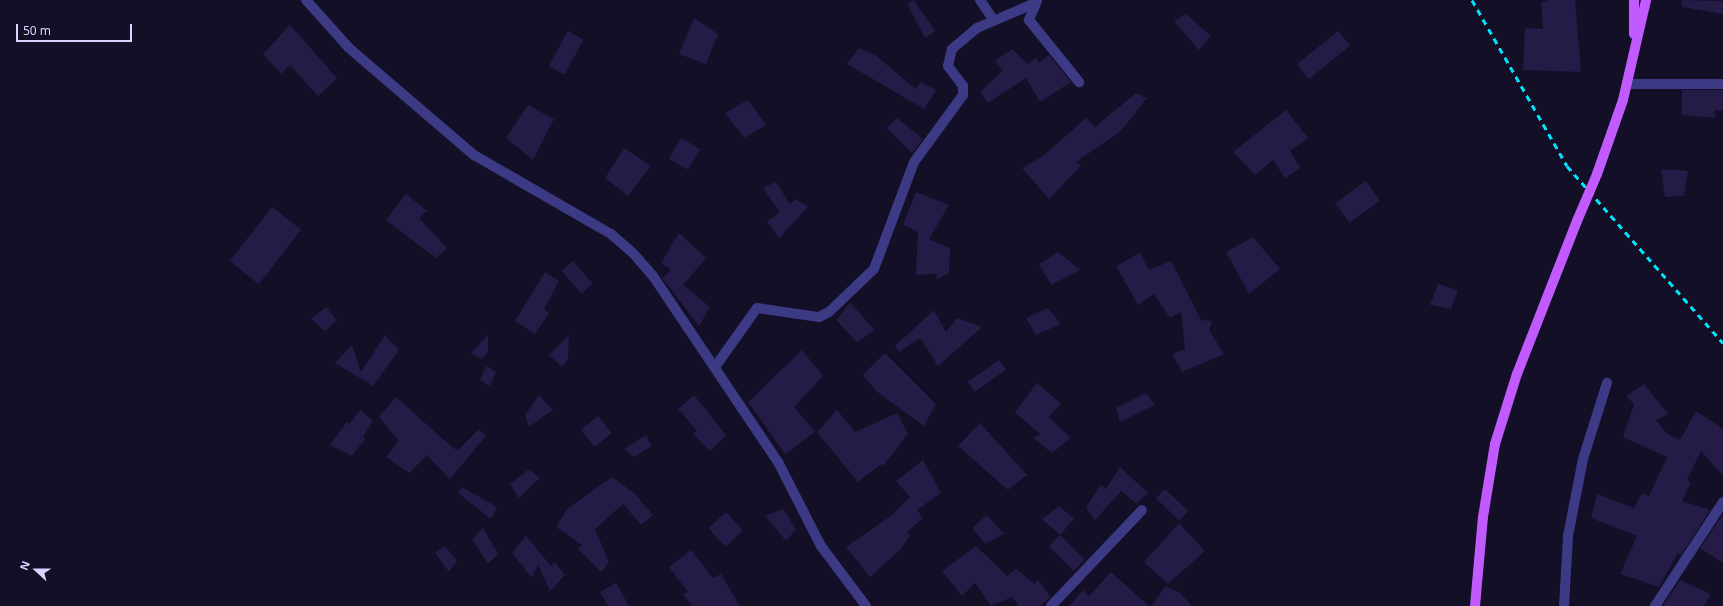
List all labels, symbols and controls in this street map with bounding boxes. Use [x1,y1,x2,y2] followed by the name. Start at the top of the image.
[18,16,134,42] scale bar
[23,22,51,39] text: 50 m
[16,550,56,590] north arrow
[16,559,33,572] text: N

